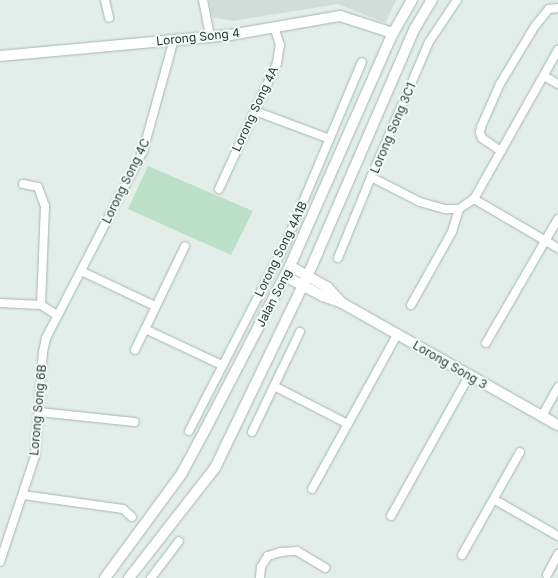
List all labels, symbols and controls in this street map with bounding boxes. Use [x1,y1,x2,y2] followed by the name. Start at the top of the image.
[156,25,240,49] street label: Lorong Song 4
[229,64,281,154] street label: Lorong Song 4A
[367,80,419,176] street label: Lorong Song 3C1
[99,136,153,226] street label: Lorong Song 4C
[252,199,310,299] street label: Lorong Song 4A1B
[253,267,295,329] street label: Jalan Song
[410,338,490,392] street label: Lorong Song 3
[27,364,49,456] street label: Lorong Song 6B

